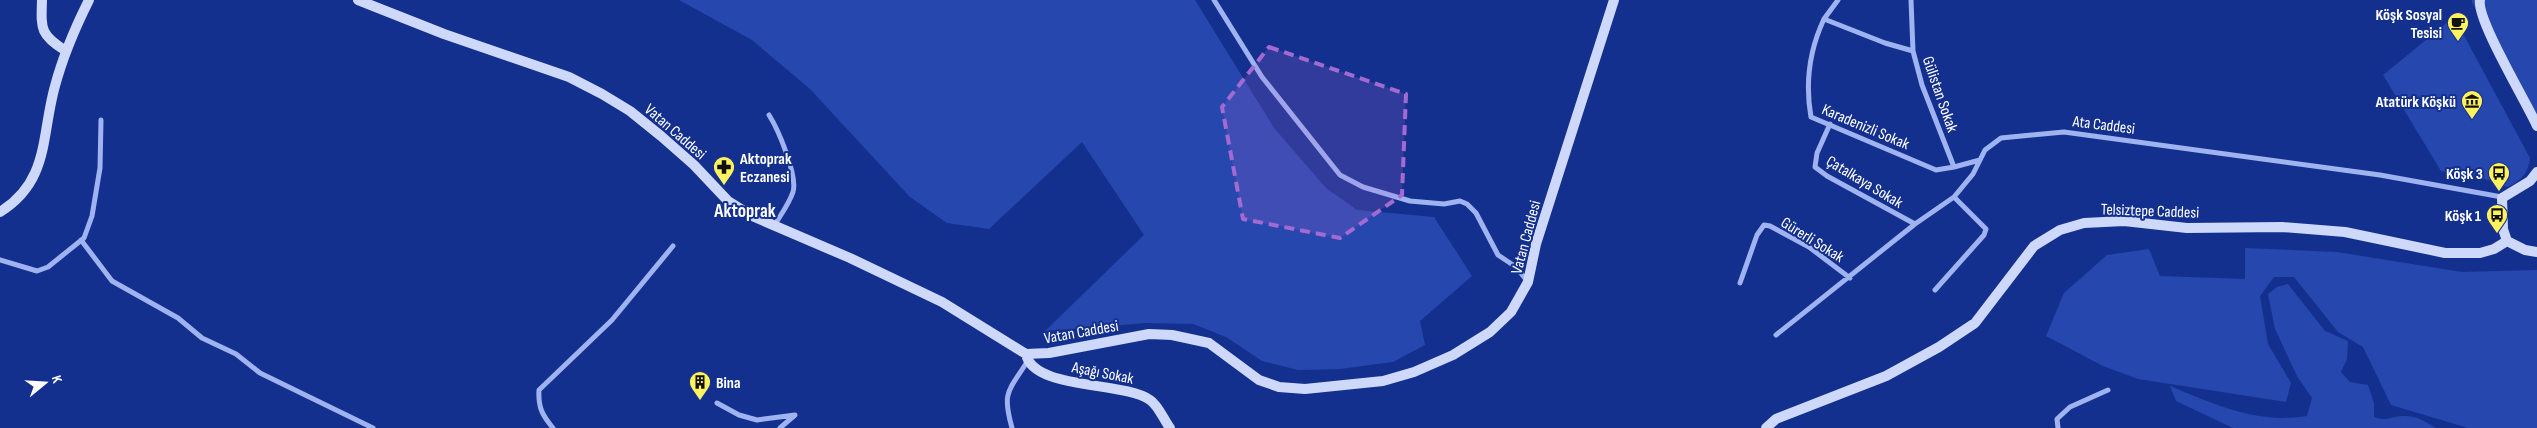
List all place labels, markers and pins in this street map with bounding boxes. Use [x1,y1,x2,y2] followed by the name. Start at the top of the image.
[2376,6,2442,43] place label: Köşk Sosyal Tesisi
[2446,11,2470,42] cafe icon: Köşk Sosyal Tesisi
[2460,89,2484,120] museum icon: Atatürk Köşkü
[2375,93,2456,112] place label: Atatürk Köşkü
[739,150,792,187] place label: Aktoprak Eczanesi
[712,155,736,186] pharmacy icon: Aktoprak Eczanesi
[2487,161,2511,192] bus stop icon: Köşk 3
[2446,165,2483,184] place label: Köşk 3
[2485,203,2509,234] bus stop icon: Köşk 1
[2445,207,2482,226] place label: Köşk 1
[688,370,712,401] building icon: Bina
[716,374,741,393] place label: Bina

